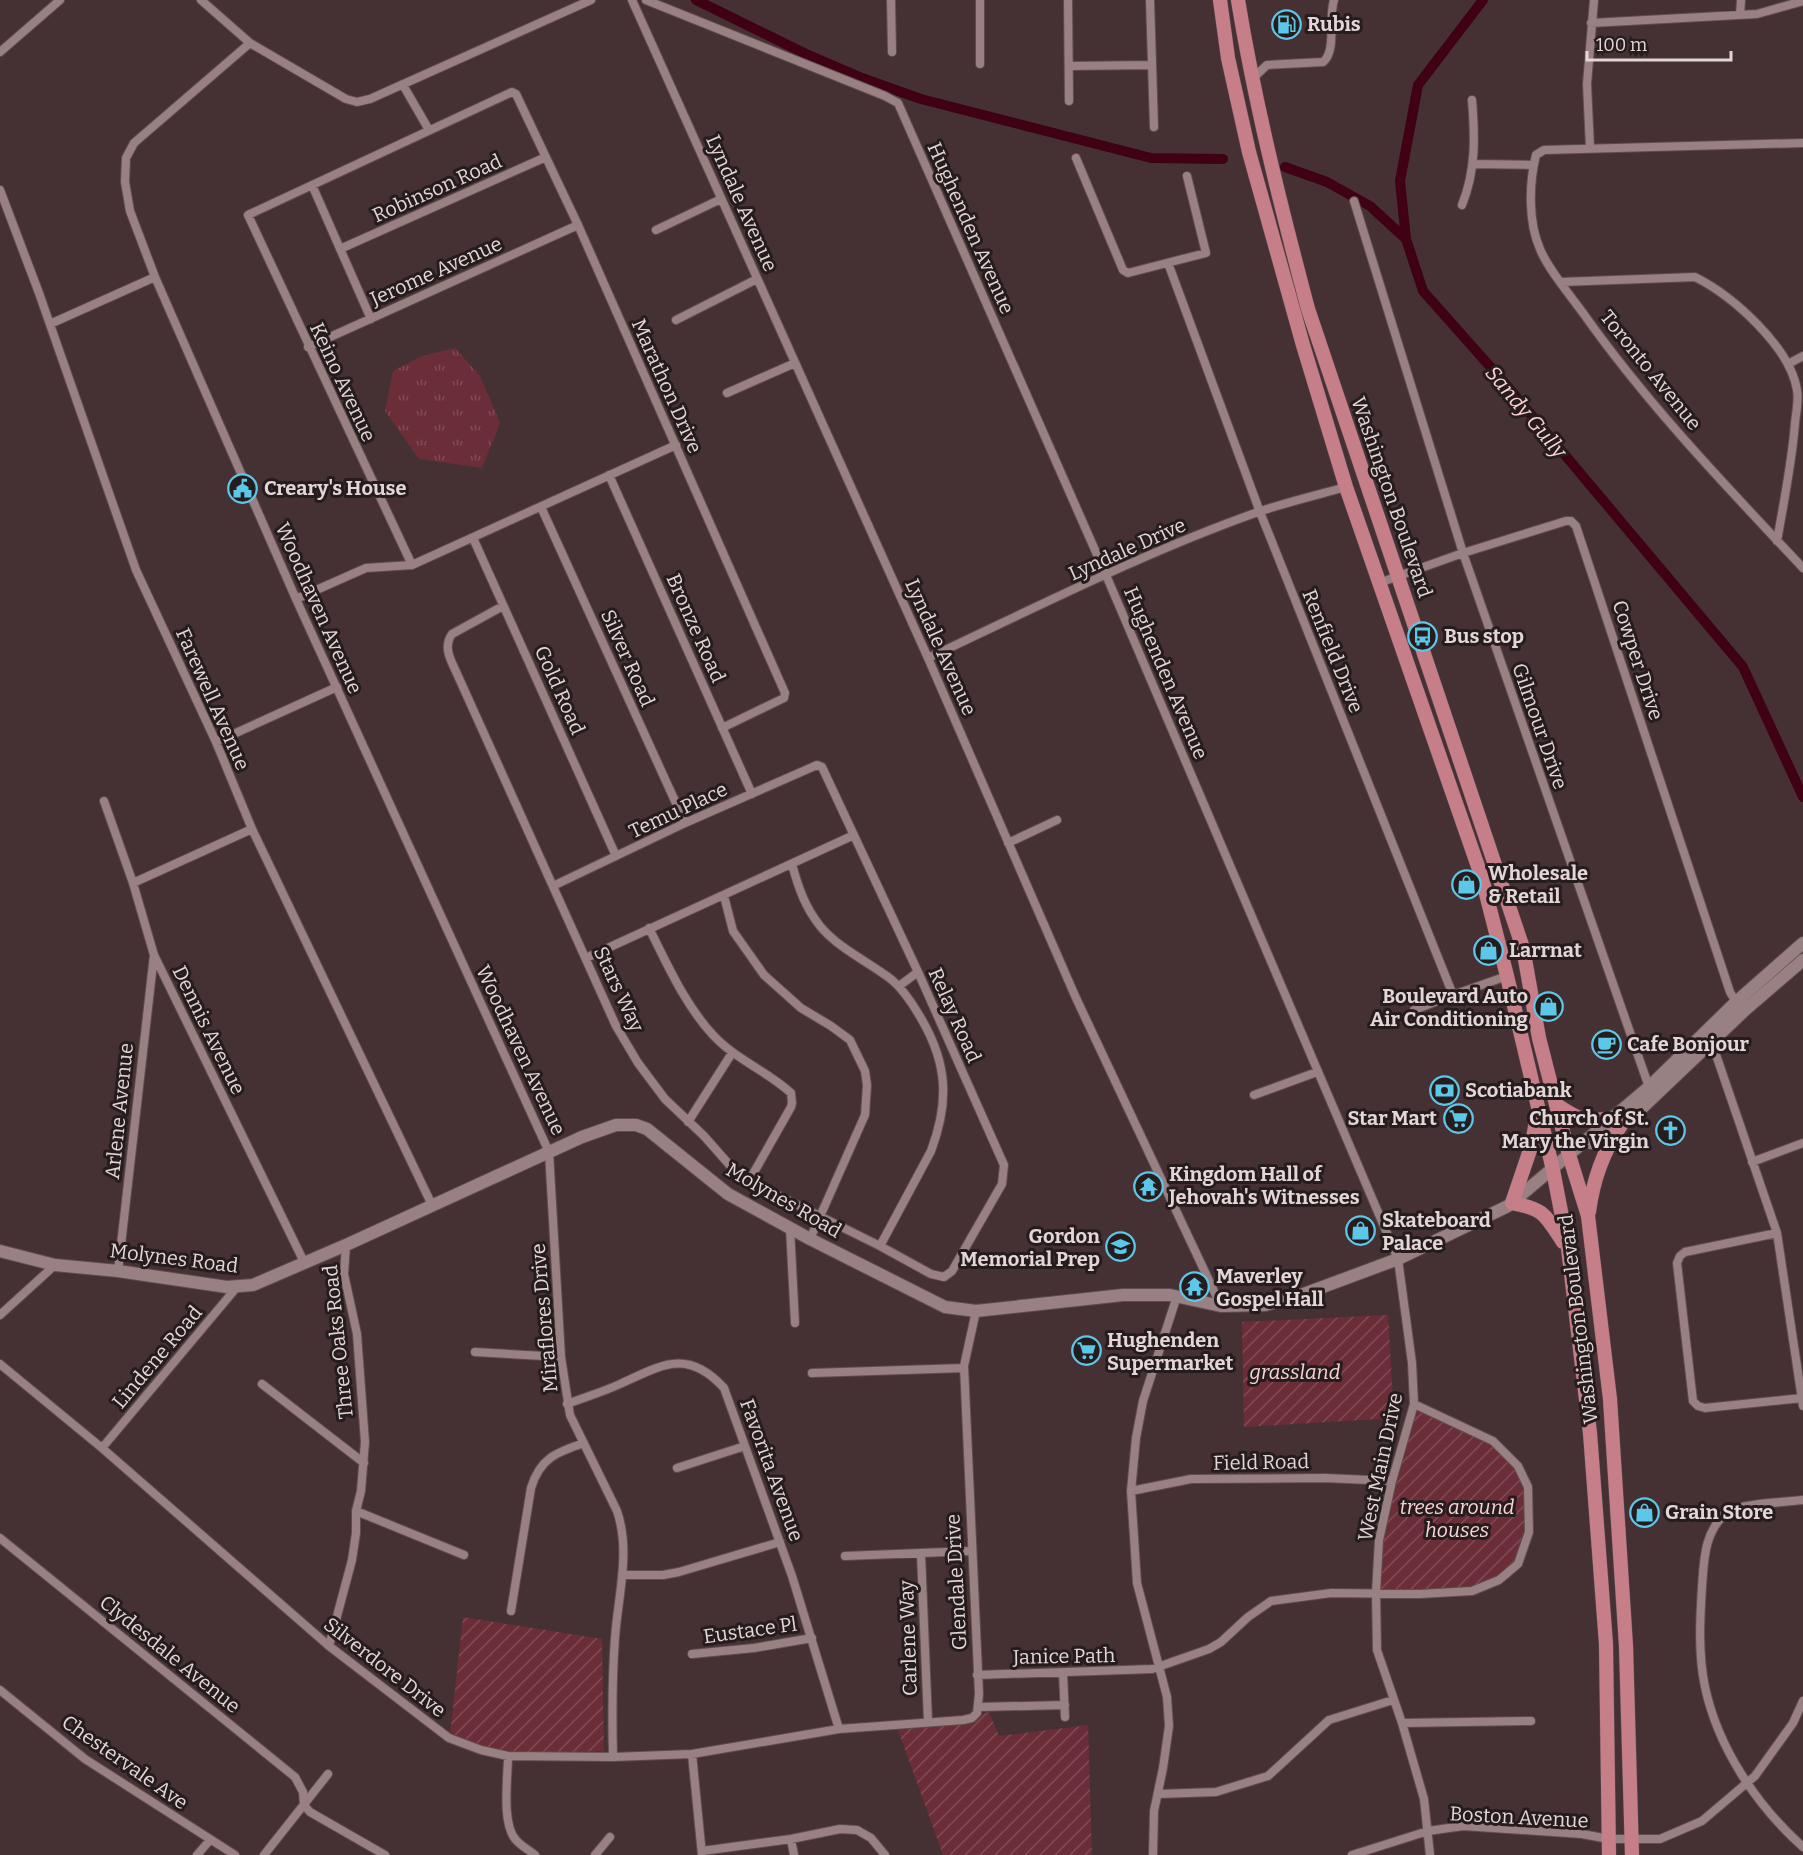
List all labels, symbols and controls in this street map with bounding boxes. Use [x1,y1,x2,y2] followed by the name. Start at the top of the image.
[1270,8,1302,40] fuel station icon: Rubis
[1307,12,1361,36] place label: Rubis
[1587,24,1731,62] scale bar
[1596,34,1647,56] text: 100 m
[701,131,783,275] street label: Lyndale Avenue
[922,139,1020,317] street label: Hughenden Avenue
[369,149,506,227] street label: Robinson Road
[366,231,506,311] street label: Jerome Avenue
[1595,305,1707,435] street label: Toronto Avenue
[627,315,707,457] street label: Marathon Drive
[305,319,381,445] street label: Keino Avenue
[1480,360,1573,465] water label: Sandy Gully
[1346,393,1438,601] street label: Washington Boulevard
[227,472,259,504] public building icon: Creary's House
[264,476,406,500] place label: Creary's House
[1065,512,1189,586] street label: Lyndale Drive
[270,519,368,697] street label: Woodhaven Avenue
[661,570,731,686] street label: Bronze Road
[900,575,982,719] street label: Lyndale Avenue
[1119,583,1213,763] street label: Hughenden Avenue
[1297,586,1369,716] street label: Renfield Drive
[1607,597,1669,723] street label: Cowper Drive
[596,606,660,710] street label: Silver Road
[1407,620,1439,652] bus stop icon: Bus stop
[171,624,255,774] street label: Farewell Avenue
[1444,624,1524,648] place label: Bus stop
[530,642,590,738] street label: Gold Road
[1507,660,1573,792] street label: Gilmour Drive
[625,777,731,843] street label: Temu Place
[1488,861,1588,908] place label: Wholesale & Retail
[1451,868,1483,900] shop icon: Wholesale & Retail
[1472,934,1504,966] shop icon: Larrnat
[1509,938,1582,962] place label: Larrnat
[589,942,649,1036] street label: Stars Way
[471,961,571,1139] street label: Woodhaven Avenue
[167,962,251,1098] street label: Dennis Avenue
[923,964,987,1066] street label: Relay Road
[1370,984,1529,1031] place label: Boulevard Auto Air Conditioning
[1533,991,1565,1023] shop icon: Boulevard Auto Air Conditioning
[1590,1028,1622,1060] cafe icon: Cafe Bonjour
[1627,1032,1750,1056] place label: Cafe Bonjour
[100,1042,138,1180] street label: Arlene Avenue
[1428,1074,1460,1106] bank icon: Scotiabank
[1465,1078,1572,1102] place label: Scotiabank
[1442,1102,1474,1134] supermarket icon: Star Mart
[1347,1106,1437,1130] place label: Star Mart
[1502,1106,1649,1153] place label: Church of St. Mary the Virgin
[1654,1114,1686,1146] church icon: Church of St. Mary the Virgin
[722,1157,846,1243] street label: Molynes Road
[1168,1162,1360,1209] place label: Kingdom Hall of Jehovah's Witnesses
[1132,1170,1164,1202] temple icon: Kingdom Hall of Jehovah's Witnesses
[1382,1208,1491,1255] place label: Skateboard Palace
[1553,1213,1603,1425] street label: Washington Boulevard
[1345,1215,1377,1247] shop icon: Skateboard Palace
[960,1224,1100,1271] place label: Gordon Memorial Prep
[1105,1231,1137,1263] school or university icon: Gordon Memorial Prep
[108,1238,240,1278] street label: Molynes Road
[526,1243,562,1393] street label: Miraflores Drive
[318,1264,358,1420] street label: Three Oaks Road
[1216,1264,1324,1311] place label: Maverley Gospel Hall
[1179,1271,1211,1303] temple icon: Maverley Gospel Hall
[107,1301,207,1413] street label: Lindene Road
[1107,1328,1233,1375] place label: Hughenden Supermarket
[1070,1335,1102,1367] supermarket icon: Hughenden Supermarket
[1250,1360,1341,1384] park label: grassland
[1353,1391,1407,1543] street label: West Main Drive
[735,1396,809,1544] street label: Favorita Avenue
[1213,1449,1310,1475] street label: Field Road
[1400,1495,1515,1542] park label: trees around houses
[1628,1496,1660,1528] shop icon: Grain Store
[1665,1500,1773,1524] place label: Grain Store
[940,1513,972,1651] street label: Glendale Drive
[894,1579,922,1696] street label: Carlene Way
[95,1590,245,1718] street label: Clydesdale Avenue
[319,1612,451,1722] street label: Silverdore Drive
[702,1612,799,1648] street label: Eustace Pl
[1012,1643,1116,1669] street label: Janice Path
[57,1710,193,1814] street label: Chestervale Ave
[1449,1801,1589,1833] street label: Boston Avenue

